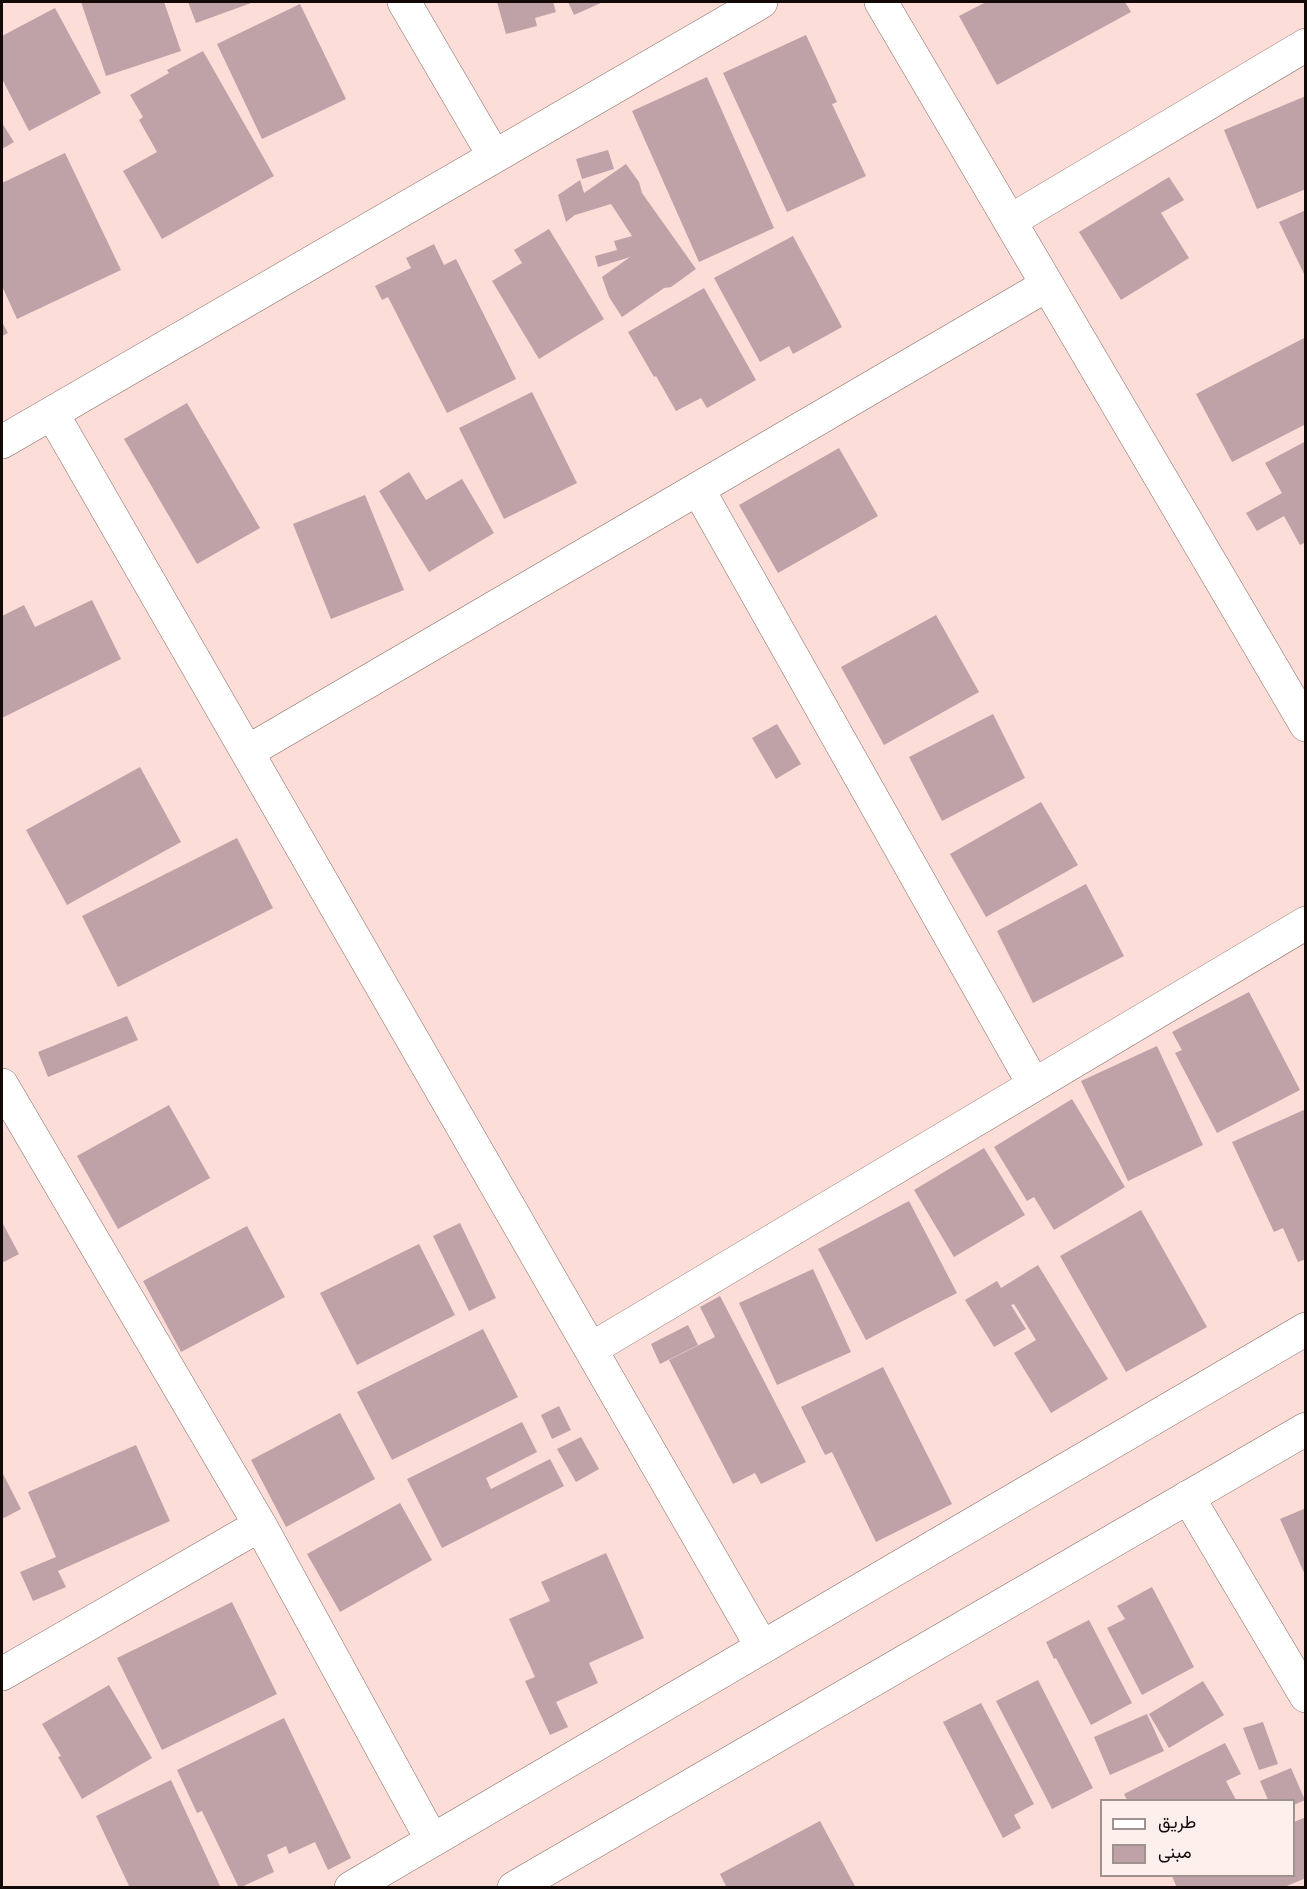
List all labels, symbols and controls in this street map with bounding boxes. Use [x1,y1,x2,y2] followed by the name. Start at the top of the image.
[1100,1799,1295,1877] legend
[1158,1812,1196,1832] text: طريق
[1158,1842,1192,1862] text: مبنى

